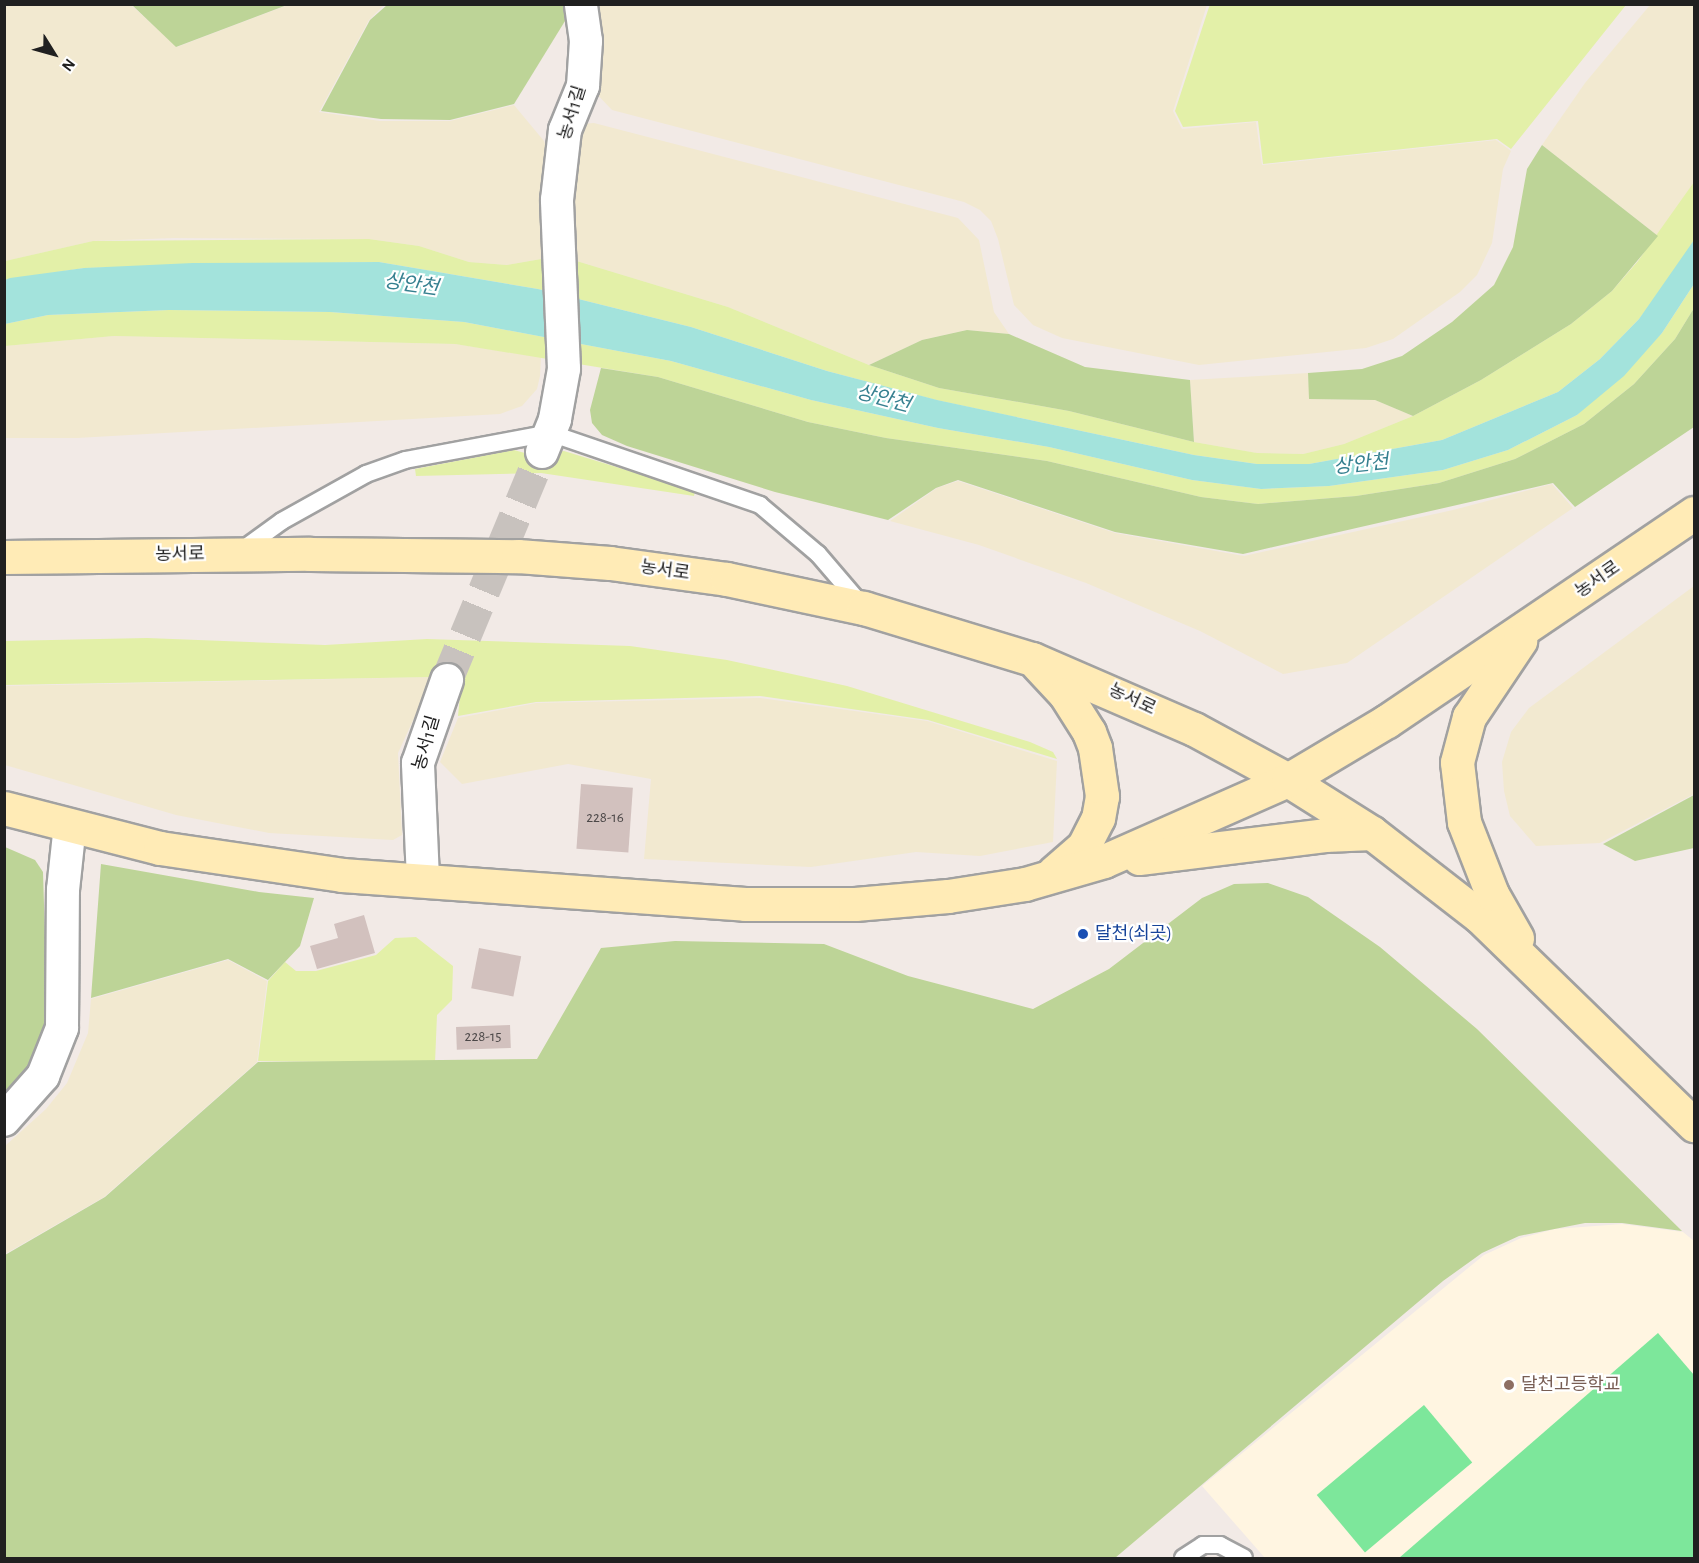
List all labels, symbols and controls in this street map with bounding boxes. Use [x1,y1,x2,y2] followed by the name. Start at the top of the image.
[24,24,84,84] north arrow
[59,56,78,74] text: N
[555,83,591,143] street label: 농서1길
[382,269,440,301] water label: 상안천
[853,380,913,418] water label: 상안천
[1332,450,1390,480] water label: 상안천
[155,544,205,566] street label: 농서로
[639,557,691,585] street label: 농서로
[1571,557,1625,603] street label: 농서로
[1105,680,1159,720] street label: 농서로
[409,713,445,773] street label: 농서1길
[586,809,624,827] house number: 228-16
[1095,923,1172,945] place label: 달천(쇠곳)
[1076,927,1090,941] marker: 달천(쇠곳)
[465,1028,501,1046] house number: 228-15
[1521,1374,1620,1396] place label: 달천고등학교
[1502,1378,1516,1392] marker: 달천고등학교

